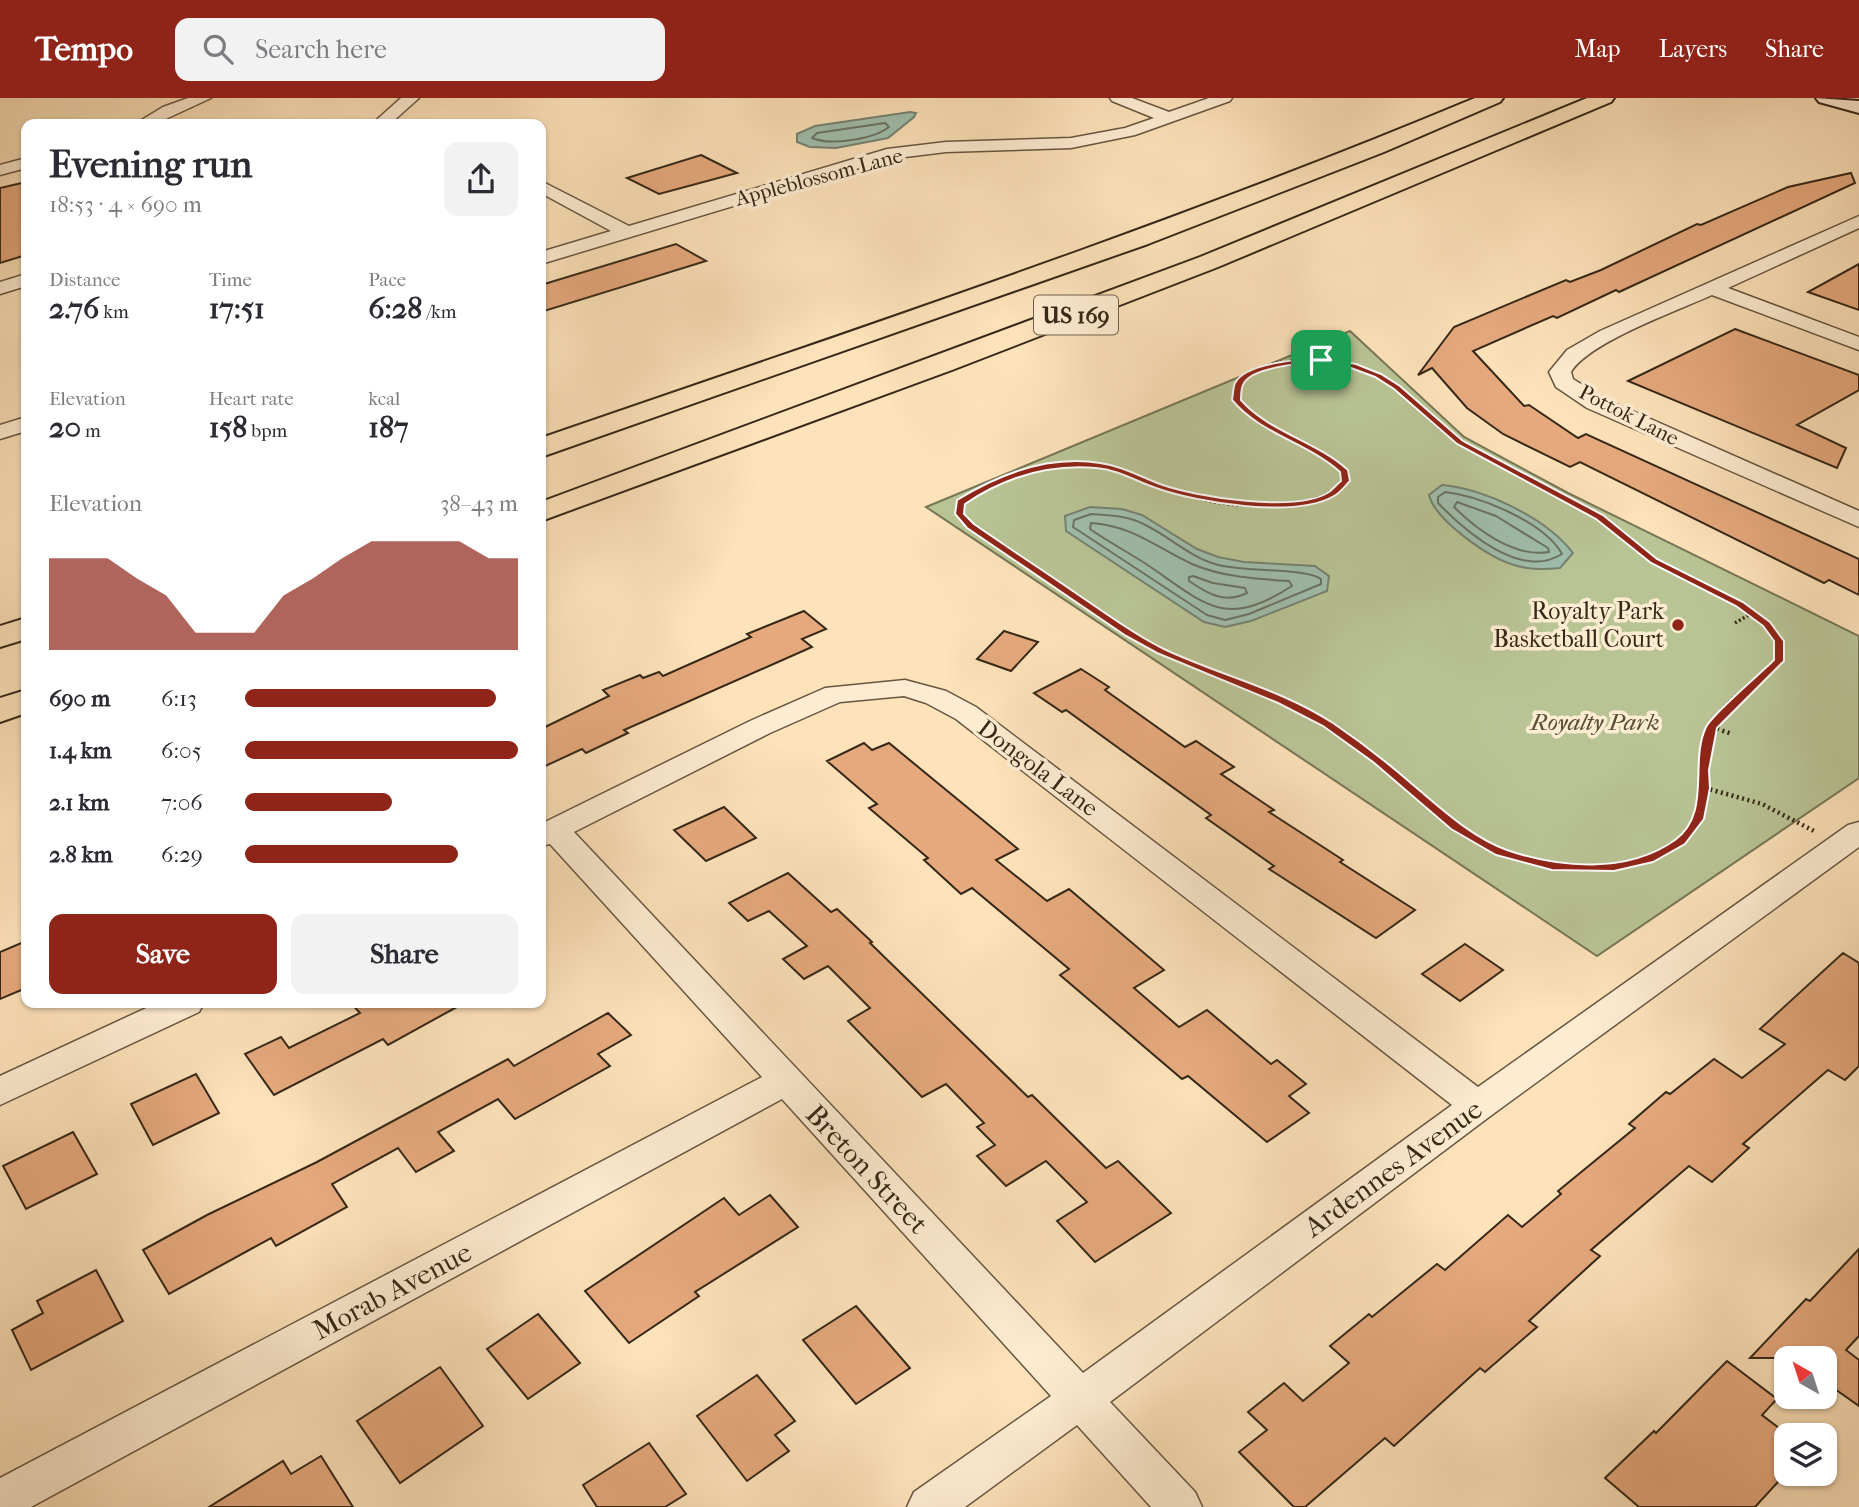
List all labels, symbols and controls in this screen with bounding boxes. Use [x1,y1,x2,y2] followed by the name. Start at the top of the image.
[175,18,665,81] search box
[35,30,133,69] text: Tempo
[199,30,237,68] icon: search
[255,34,387,65] text: Search here
[1575,35,1621,63] text: Map
[1659,35,1727,63] text: Layers
[1765,35,1824,63] text: Share
[49,142,252,187] text: Evening run
[444,142,518,216] button: share
[732,143,905,211] street label: Appleblossom Lane
[49,191,202,218] text: 18:53 · 4 × 690 m
[49,269,120,291] text: Distance
[209,269,252,291] text: Time
[368,269,406,291] text: Pace
[49,291,99,326] text: 2.76
[209,291,265,326] text: 17:51
[368,291,422,326] text: 6:28
[1034,296,1118,334] road number: US 169
[99,301,129,323] text: km
[422,301,457,323] text: /km
[1291,330,1351,390] pin
[1302,341,1340,379] icon: arrive
[1575,380,1683,450] street label: Pottok Lane
[49,388,126,410] text: Elevation
[209,388,294,410] text: Heart rate
[368,388,400,410] text: kcal
[49,410,81,445] text: 20
[209,410,247,445] text: 158
[368,410,409,445] text: 187
[81,420,101,442] text: m
[247,420,287,442] text: bpm
[49,490,142,517] text: Elevation
[440,490,518,517] text: 38–43 m
[1493,597,1665,653] place label: Royalty Park Basketball Court
[1670,617,1686,633] marker: Royalty Park Basketball Court
[49,685,110,712] text: 690 m
[161,685,197,712] text: 6:13
[1528,708,1660,736] park label: Royalty Park
[972,714,1104,822] street label: Dongola Lane
[49,737,112,764] text: 1.4 km
[161,737,202,764] text: 6:05
[49,789,109,816] text: 2.1 km
[161,789,203,816] text: 7:06
[49,841,113,868] text: 2.8 km
[161,841,203,868] text: 6:29
[49,914,277,994] button: Save
[291,914,518,994] button: Share
[1297,1092,1488,1244] street label: Ardennes Avenue
[799,1098,935,1240] street label: Breton Street
[307,1235,477,1347] street label: Morab Avenue
[1774,1346,1838,1409] north arrow
[1774,1346,1837,1486] map controls
[1774,1423,1837,1486] button: layers

